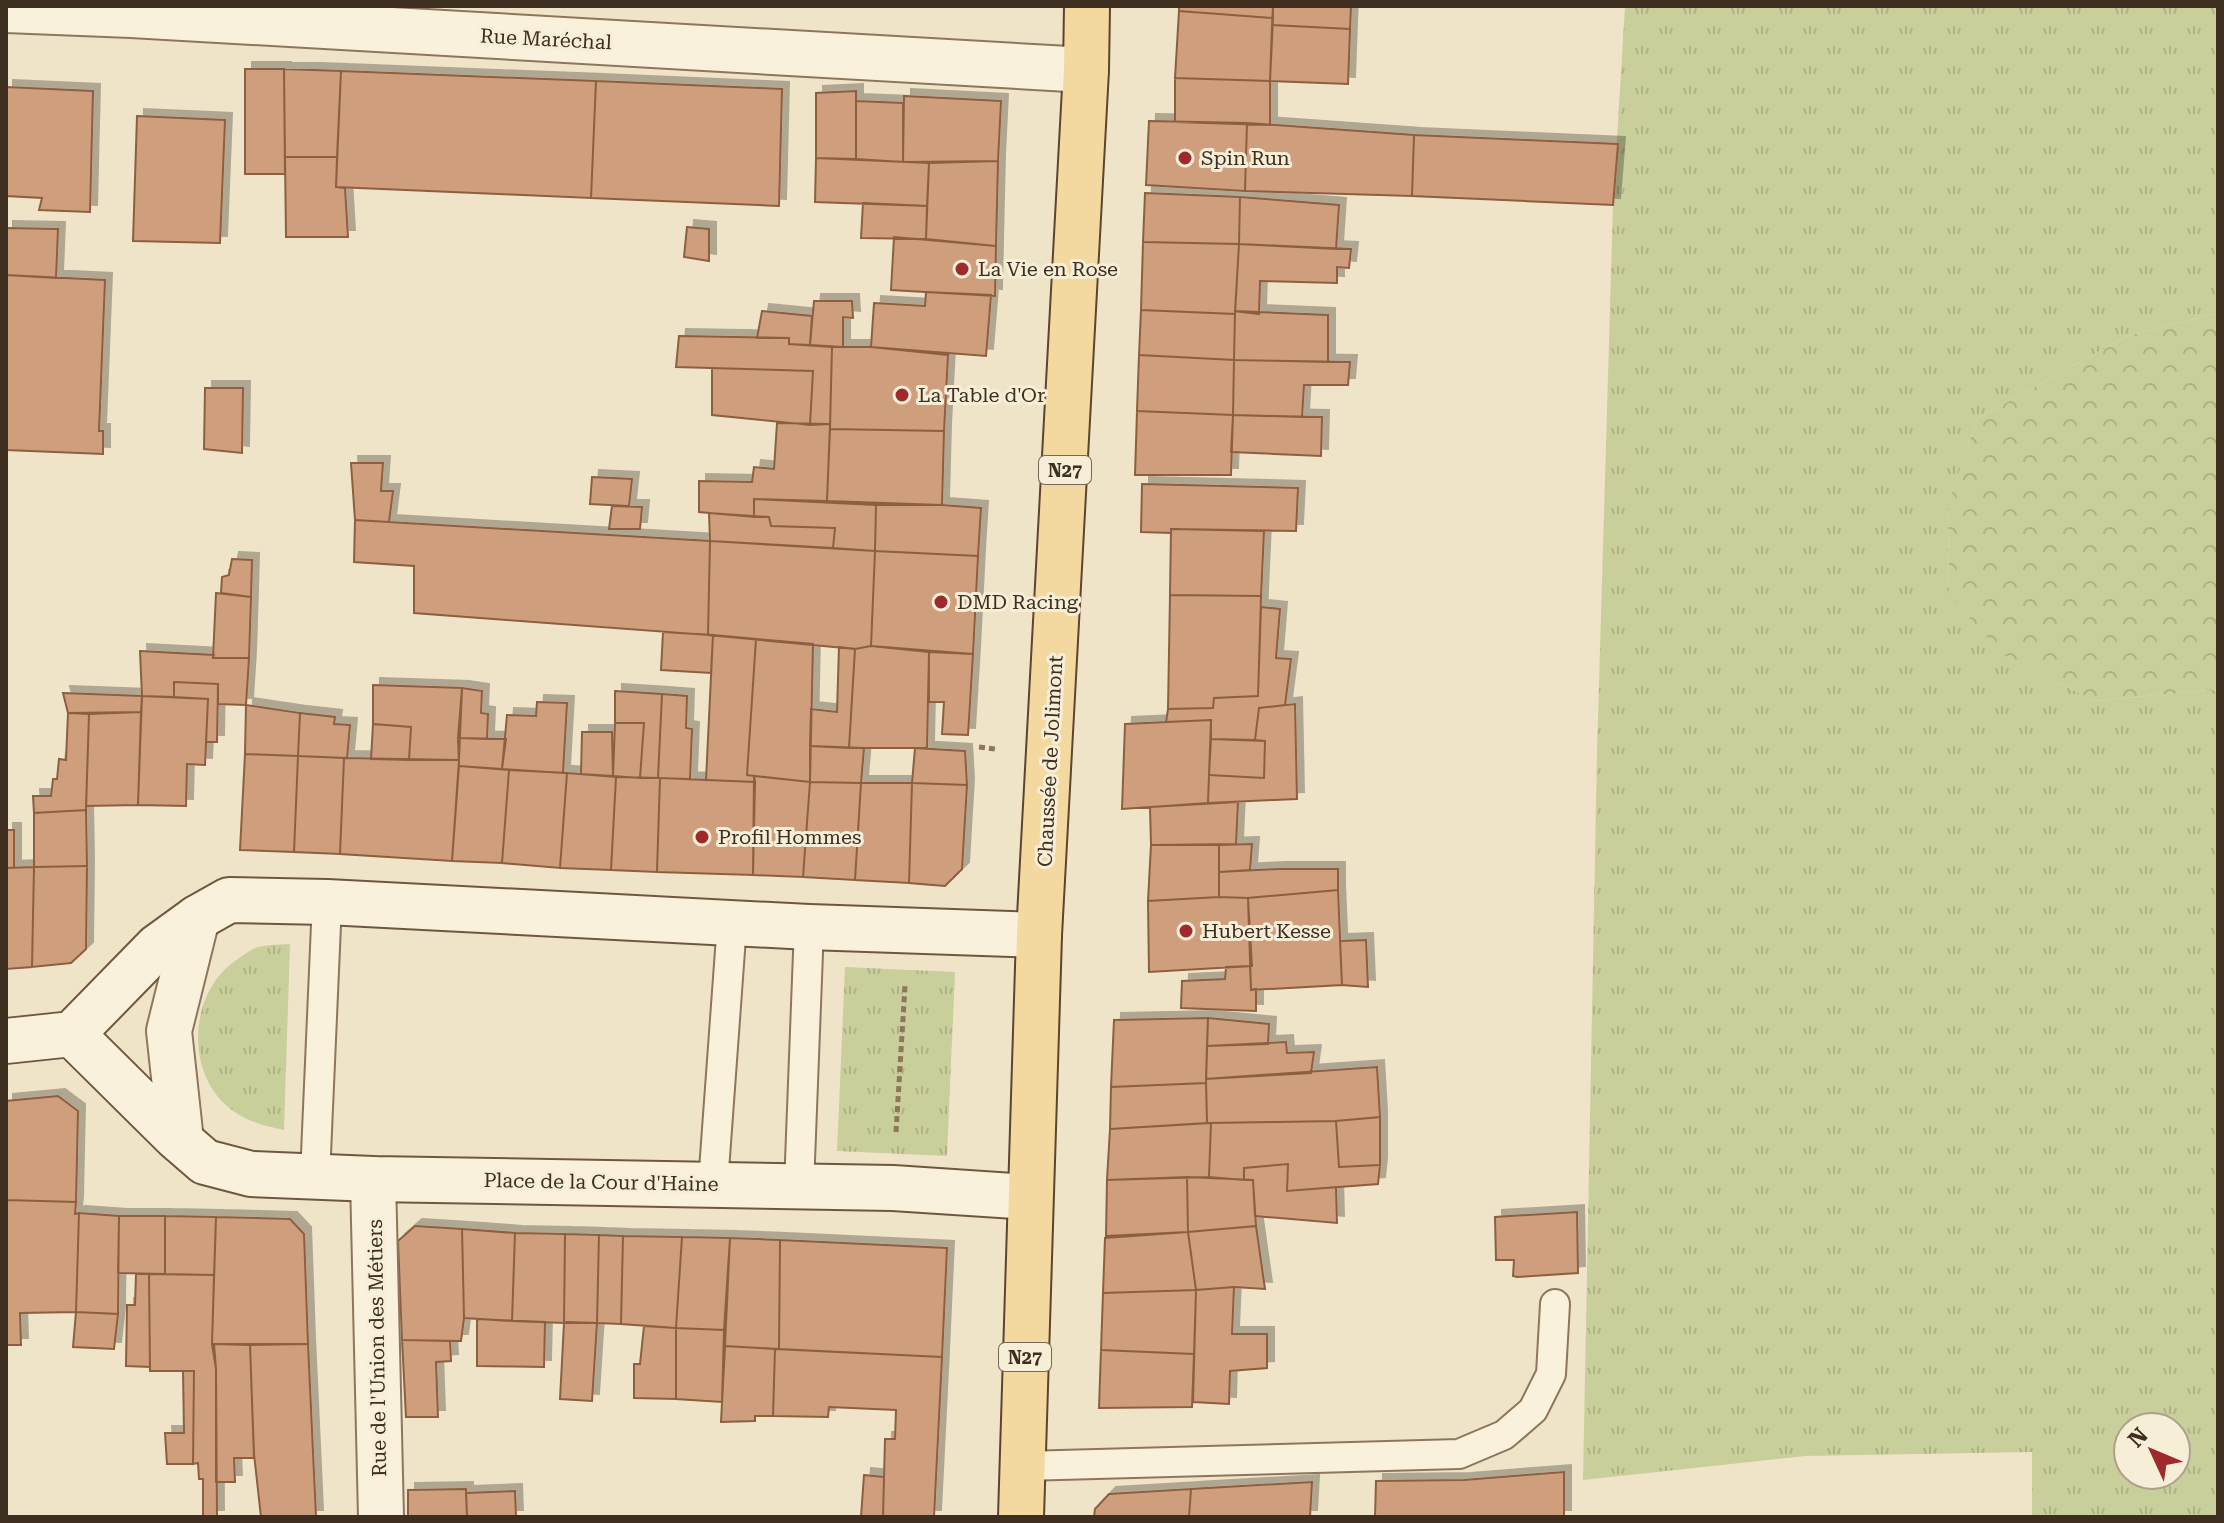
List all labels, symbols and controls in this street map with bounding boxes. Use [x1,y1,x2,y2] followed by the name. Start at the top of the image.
[479,24,613,54] street label: Rue Maréchal
[1201,146,1290,170] place label: Spin Run
[1176,149,1194,167] marker: Spin Run
[978,257,1118,281] place label: La Vie en Rose
[953,260,971,278] marker: La Vie en Rose
[918,383,1045,407] place label: La Table d'Or
[893,386,911,404] marker: La Table d'Or
[1039,456,1091,484] road number: N27
[957,590,1079,614] place label: DMD Racing
[932,593,950,611] marker: DMD Racing
[1032,654,1068,867] street label: Chaussée de Jolimont
[718,825,861,849] place label: Profil Hommes
[693,828,711,846] marker: Profil Hommes
[1202,919,1331,943] place label: Hubert Kesse
[1177,922,1195,940] marker: Hubert Kesse
[483,1168,719,1196] street label: Place de la Cour d'Haine
[363,1219,391,1477] street label: Rue de l'Union des Métiers
[999,1343,1051,1371] road number: N27
[2112,1411,2192,1491] north arrow
[2123,1423,2153,1452] text: N

